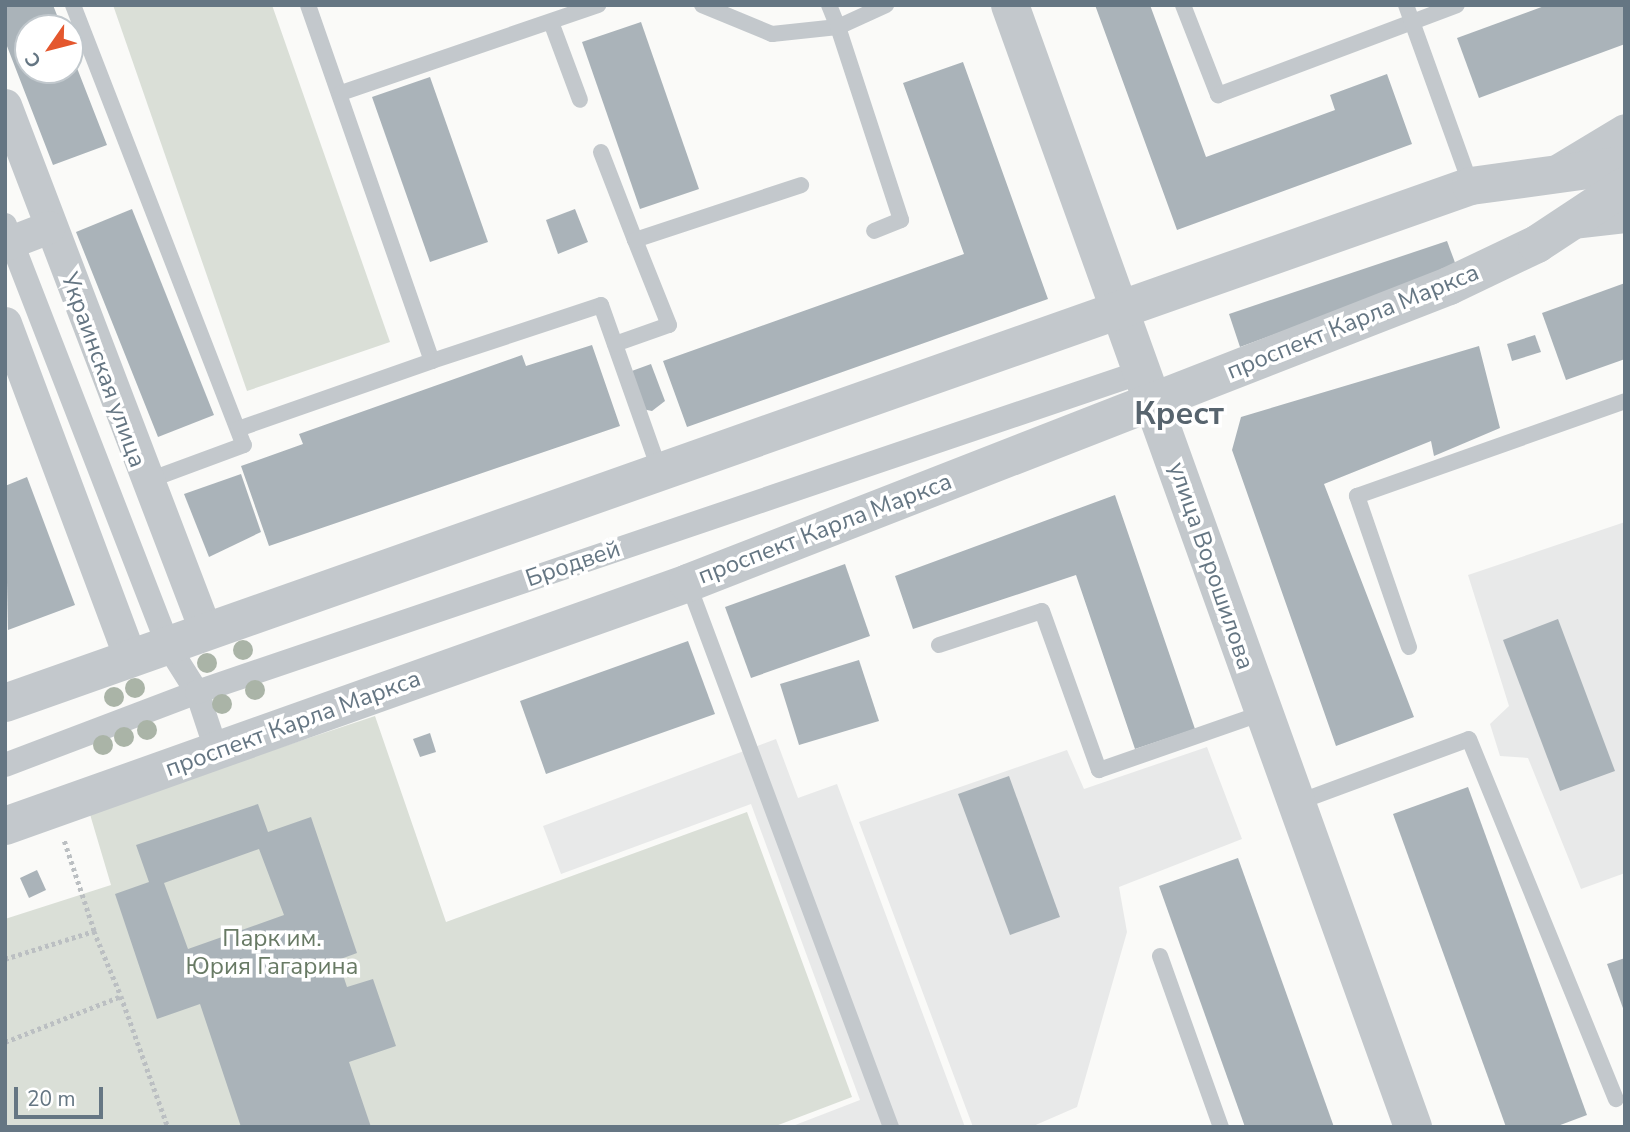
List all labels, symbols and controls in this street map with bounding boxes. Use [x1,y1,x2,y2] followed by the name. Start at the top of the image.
[14,14,84,84] north arrow
[19,47,48,73] text: С
[1223,258,1483,386] street label: проспект Карла Маркса
[54,269,152,471] street label: Украинская улица
[1134,395,1224,433] district label: Крест
[1162,459,1260,673] street label: улица Ворошилова
[694,467,956,591] street label: проспект Карла Маркса
[522,534,624,594] street label: Бродвей
[161,664,425,784] street label: проспект Карла Маркса
[186,925,358,981] park label: Парк им. Юрия Гагарина
[18,1072,107,1116] scale bar
[27,1085,76,1113] text: 20 m

